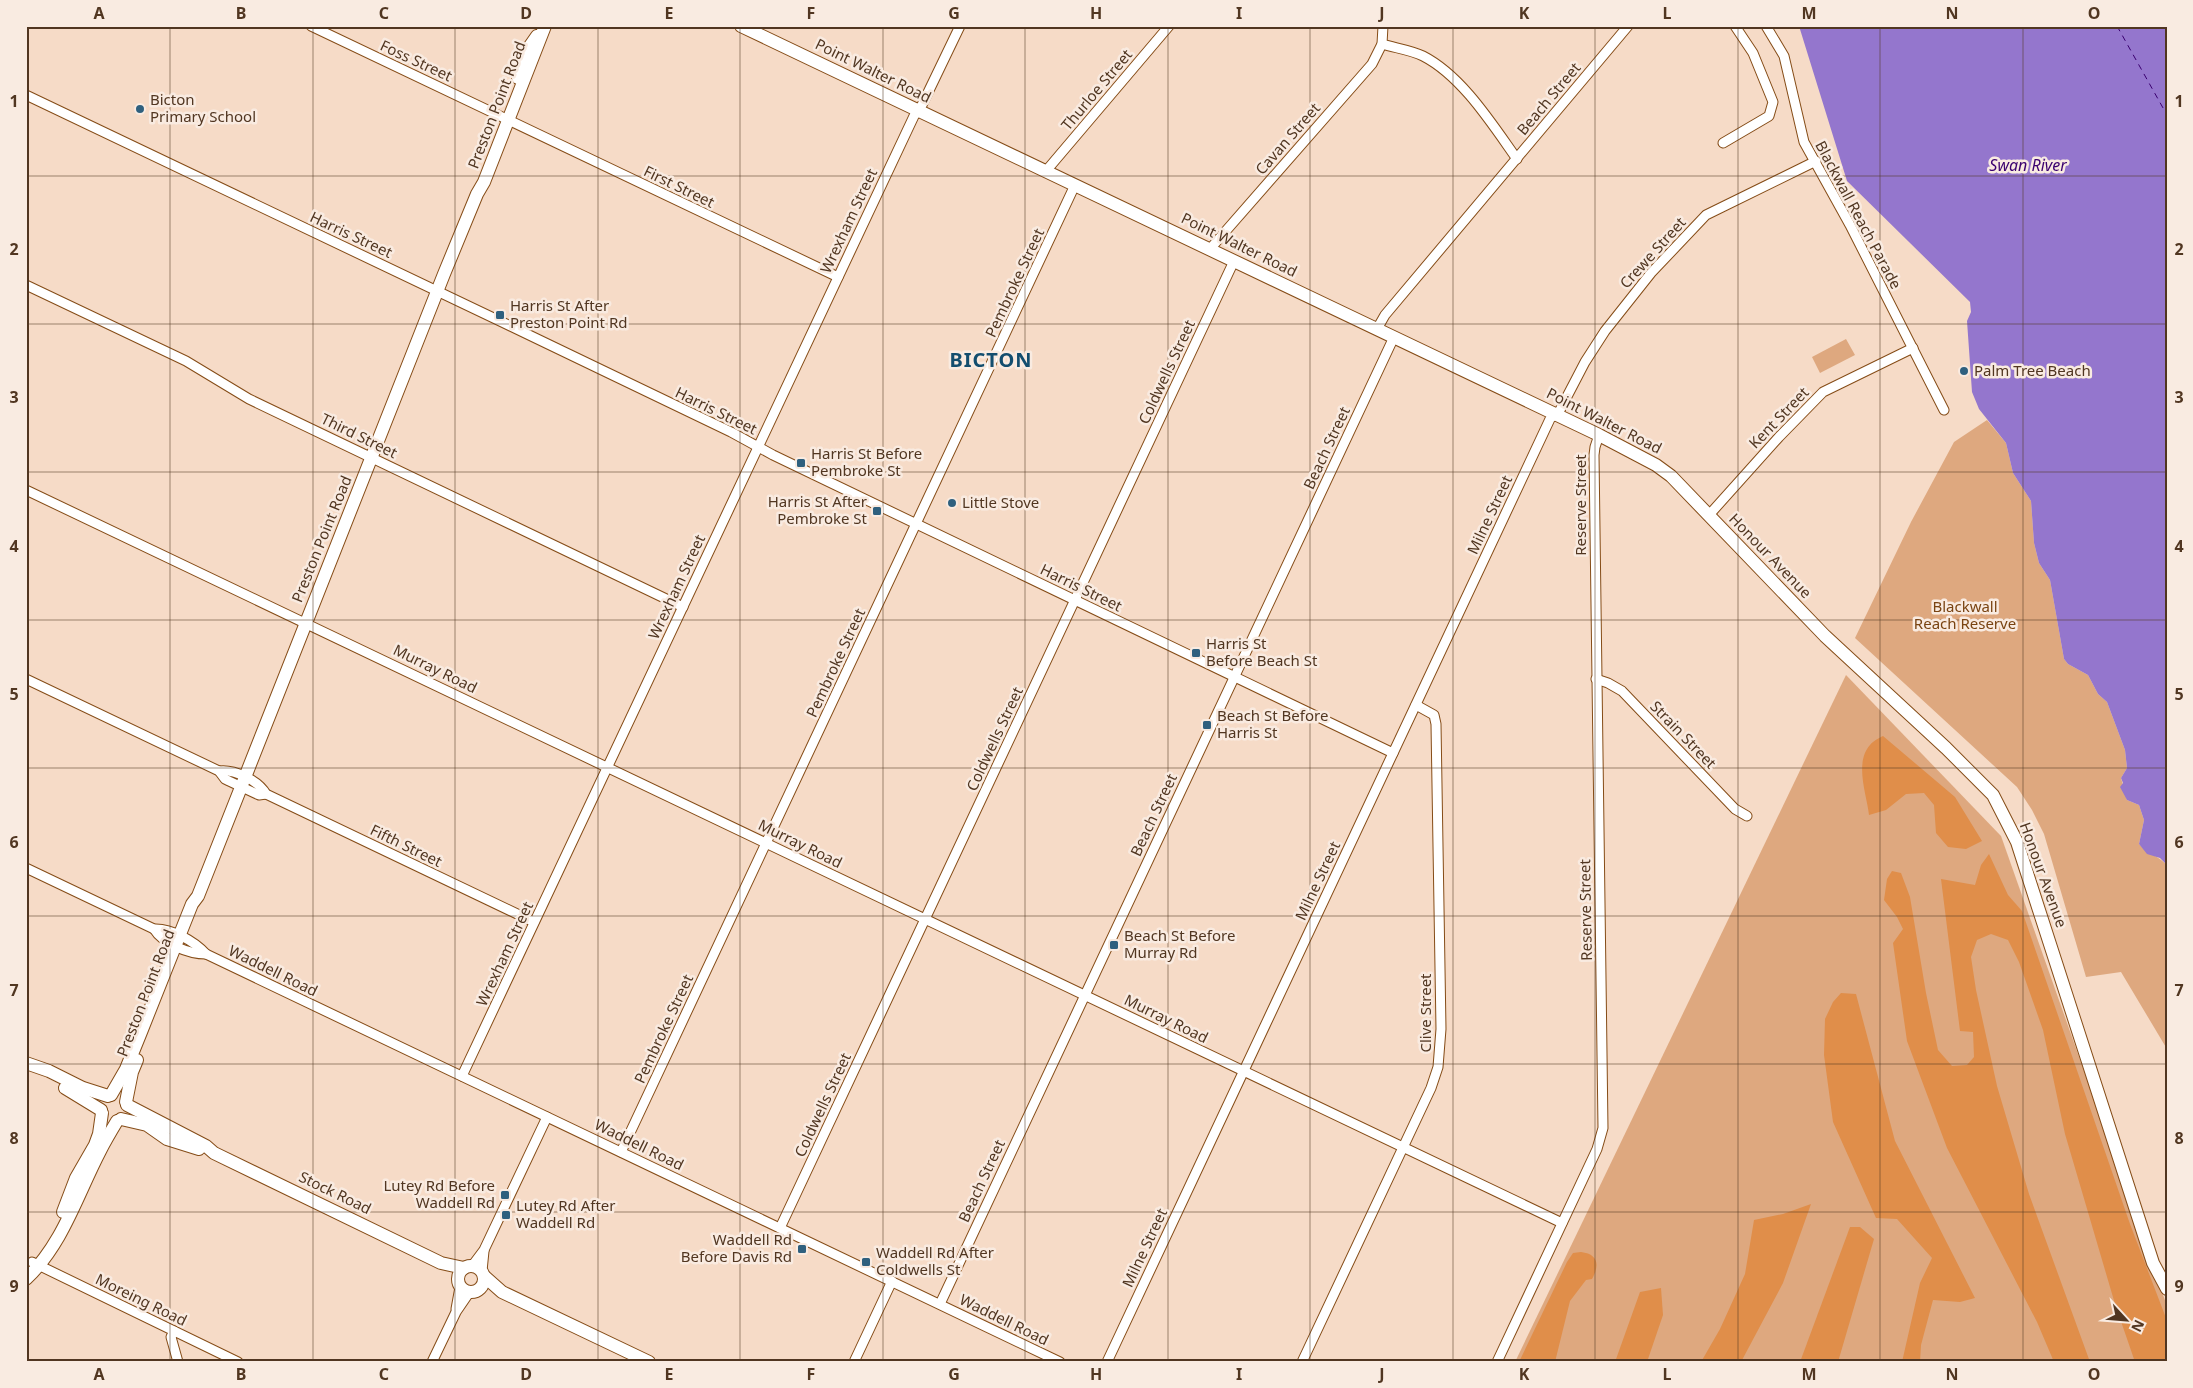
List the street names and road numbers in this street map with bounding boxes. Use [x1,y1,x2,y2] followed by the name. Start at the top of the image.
[812,33,935,107] street label: Point Walter Road
[377,35,456,86] street label: Foss Street
[463,38,530,171] street label: Preston Point Road
[1056,44,1136,134] street label: Thurloe Street
[1512,57,1585,139] street label: Beach Street
[1251,98,1324,178] street label: Cavan Street
[1811,137,1906,292] street label: Blackwall Reach Parade
[641,160,719,212] street label: First Street
[815,164,881,276] street label: Wrexham Street
[307,206,396,262] street label: Harris Street
[1178,207,1301,281] street label: Point Walter Road
[1615,212,1690,292] street label: Crewe Street
[980,224,1048,340] street label: Pembroke Street
[1133,316,1199,427] street label: Coldwells Street
[672,382,761,439] street label: Harris Street
[1544,382,1665,458] street label: Point Walter Road
[1744,382,1813,452] street label: Kent Street
[1298,403,1354,492] street label: Beach Street
[318,408,401,462] street label: Third Street
[1570,454,1590,556] street label: Reserve Street
[1462,471,1516,557] street label: Milne Street
[287,472,356,605] street label: Preston Point Road
[1725,509,1816,602] street label: Honour Avenue
[643,530,709,642] street label: Wrexham Street
[1037,559,1126,616] street label: Harris Street
[801,604,869,720] street label: Pembroke Street
[390,639,481,697] street label: Murray Road
[961,683,1027,794] street label: Coldwells Street
[1646,696,1721,773] street label: Strain Street
[1125,770,1181,859] street label: Beach Street
[755,814,846,872] street label: Murray Road
[367,819,446,871] street label: Fifth Street
[2016,819,2072,930] street label: Honour Avenue
[1290,837,1344,923] street label: Milne Street
[1574,859,1596,961] street label: Reserve Street
[471,897,537,1009] street label: Wrexham Street
[112,926,179,1059] street label: Preston Point Road
[226,940,321,1000] street label: Waddell Road
[629,970,697,1086] street label: Pembroke Street
[1415,973,1435,1053] street label: Clive Street
[1121,989,1212,1047] street label: Murray Road
[789,1049,855,1160] street label: Coldwells Street
[592,1114,687,1174] street label: Waddell Road
[953,1136,1009,1225] street label: Beach Street
[296,1166,375,1218] street label: Stock Road
[1117,1204,1171,1290] street label: Milne Street
[92,1268,190,1330] street label: Moreing Road
[957,1289,1052,1349] street label: Waddell Road

